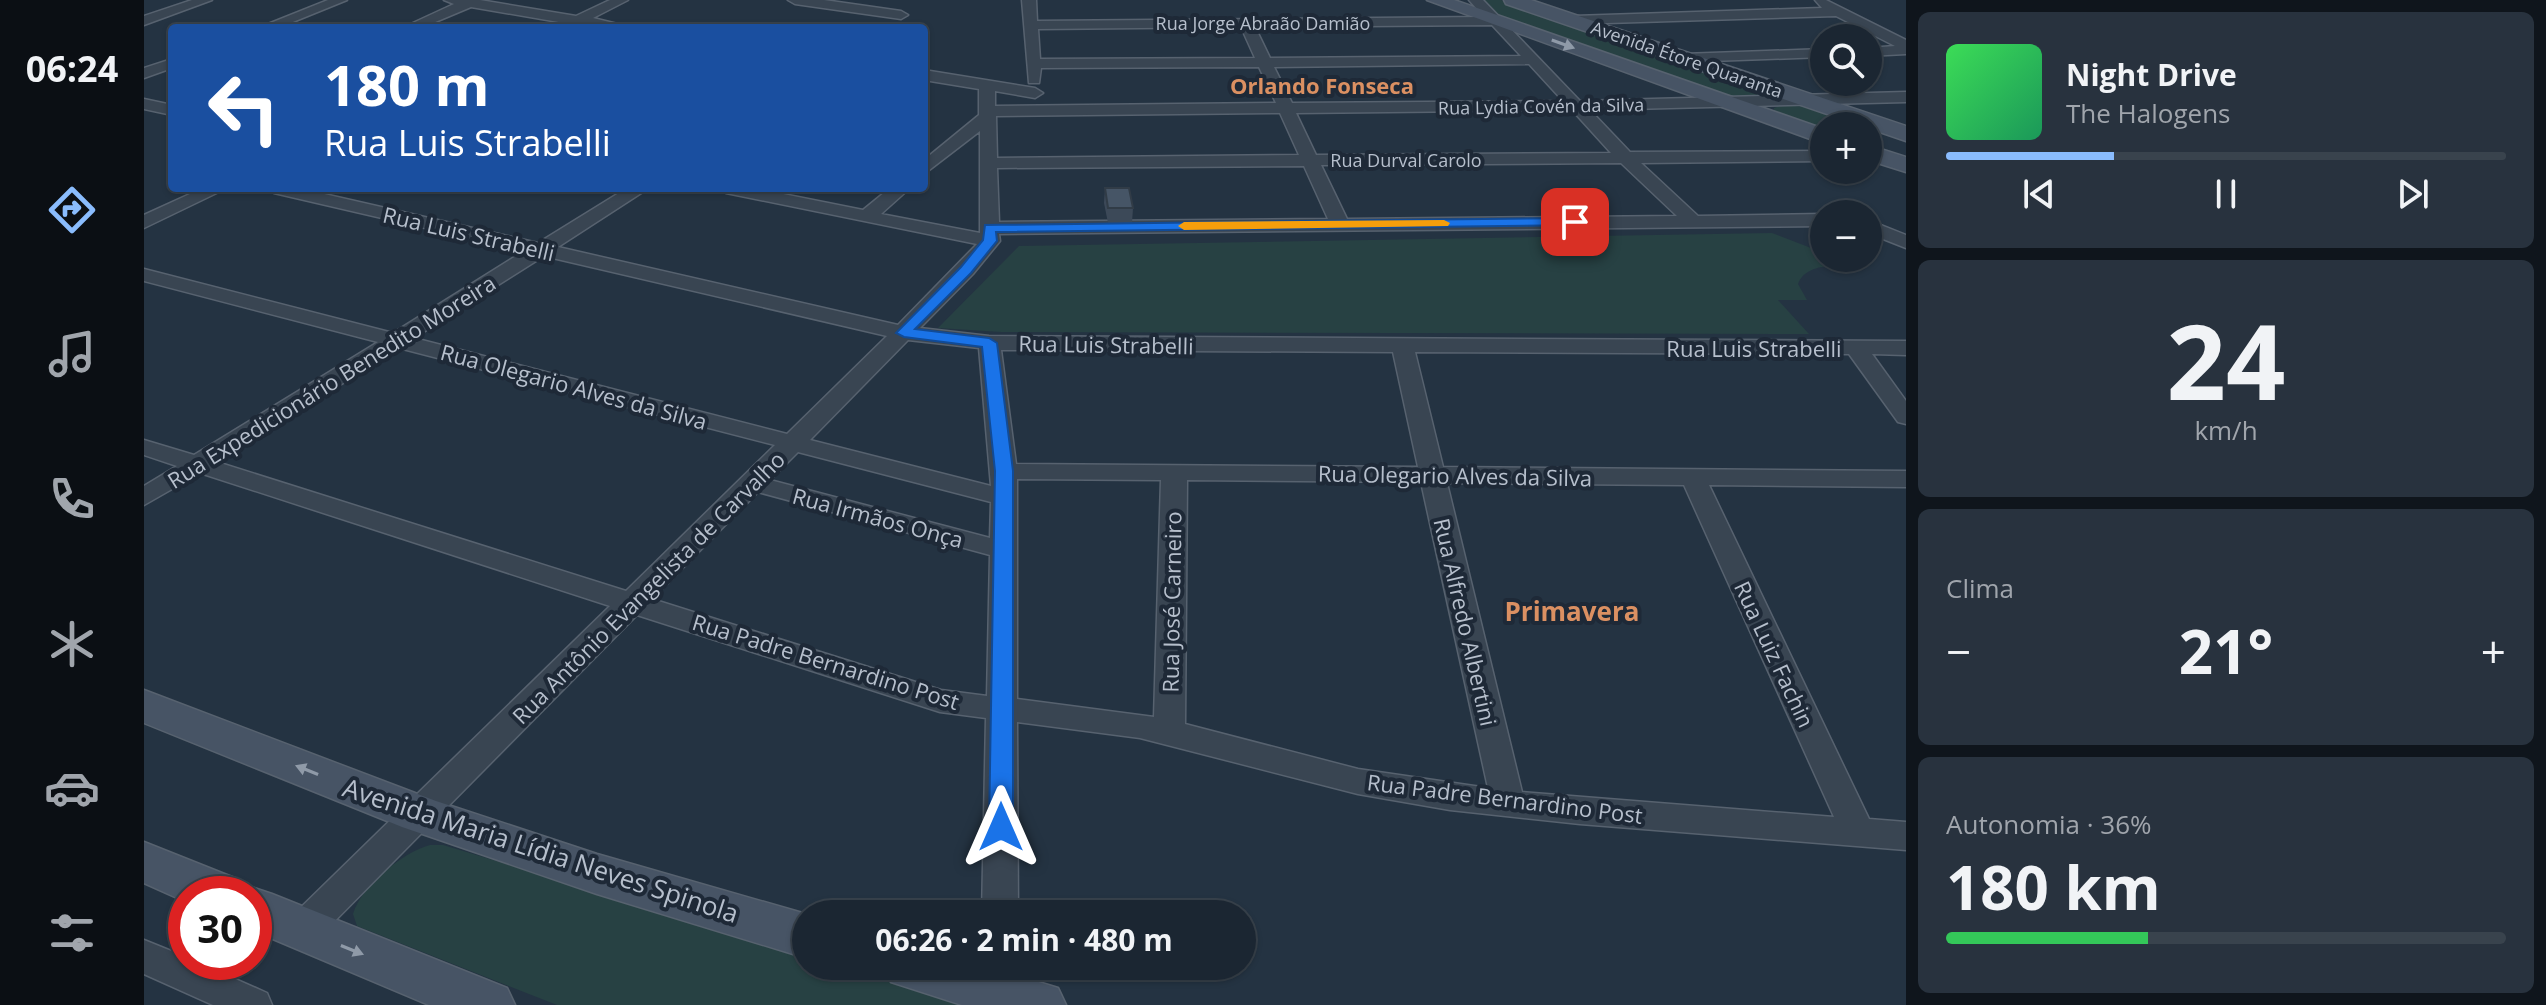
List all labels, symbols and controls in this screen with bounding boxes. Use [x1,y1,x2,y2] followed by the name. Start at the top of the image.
[1156,11,1370,35] street label: Rua Jorge Abraão Damião
[1588,15,1786,103] street label: Avenida Étore Quaranta
[1810,24,1882,272] map controls
[1810,24,1882,96] button: search
[1551,38,1575,50] one-way arrow
[26,44,118,93] text: 06:24
[324,46,490,122] text: 180 m
[2066,54,2237,95] text: Night Drive
[192,56,296,160] icon: left
[1230,70,1414,100] district label: Orlando Fonseca
[1438,92,1644,120] street label: Rua Lydia Covén da Silva
[2066,95,2231,131] text: The Halogens
[1810,112,1882,184] button: +
[324,118,611,167] text: Rua Luis Strabelli
[1330,148,1482,172] street label: Rua Durval Carolo
[2017,172,2061,216] icon: previous
[2204,172,2248,216] icon: pause
[2391,172,2435,216] icon: next
[44,182,100,238] icon: directions
[1541,188,1609,256] pin
[380,199,558,267] street label: Rua Luis Strabelli
[1553,200,1597,244] icon: arrive
[1810,200,1882,272] button: −
[161,267,501,495] street label: Rua Expedicionário Benedito Moreira
[2167,289,2285,430] text: 24
[44,326,100,382] icon: music
[1018,327,1194,361] street label: Rua Luis Strabelli
[1666,333,1842,363] street label: Rua Luis Strabelli
[438,336,710,436] street label: Rua Olegario Alves da Silva
[2194,412,2258,448] text: km/h
[505,444,791,730] street label: Rua Antônio Evangelista de Carvalho
[1318,458,1592,492] street label: Rua Olegario Alves da Silva
[44,471,100,527] icon: phone
[789,480,967,554] street label: Rua Irmãos Onça
[1154,511,1188,693] street label: Rua José Carneiro
[1428,515,1504,729] street label: Rua Alfredo Albertini
[1946,570,2014,606] text: Clima
[1728,576,1822,732] street label: Rua Luiz Fachin
[1505,593,1639,629] district label: Primavera
[689,606,963,716] street label: Rua Padre Bernardino Post
[2179,610,2273,692] text: 21°
[44,616,100,672] icon: climate
[1946,621,1971,681] text: −
[2481,621,2506,681] text: +
[44,760,100,816] icon: car
[295,763,319,776] one-way arrow
[1365,766,1645,830] street label: Rua Padre Bernardino Post
[339,769,743,931] street label: Avenida Maria Lídia Neves Spinola
[959,785,1043,869] position arrow
[1946,806,2152,842] text: Autonomia · 36%
[1946,846,2161,928] text: 180 km
[168,876,272,980] speed limit sign: 30
[44,905,100,961] icon: filters
[875,919,1173,960] text: 06:26 · 2 min · 480 m
[340,944,364,957] one-way arrow

